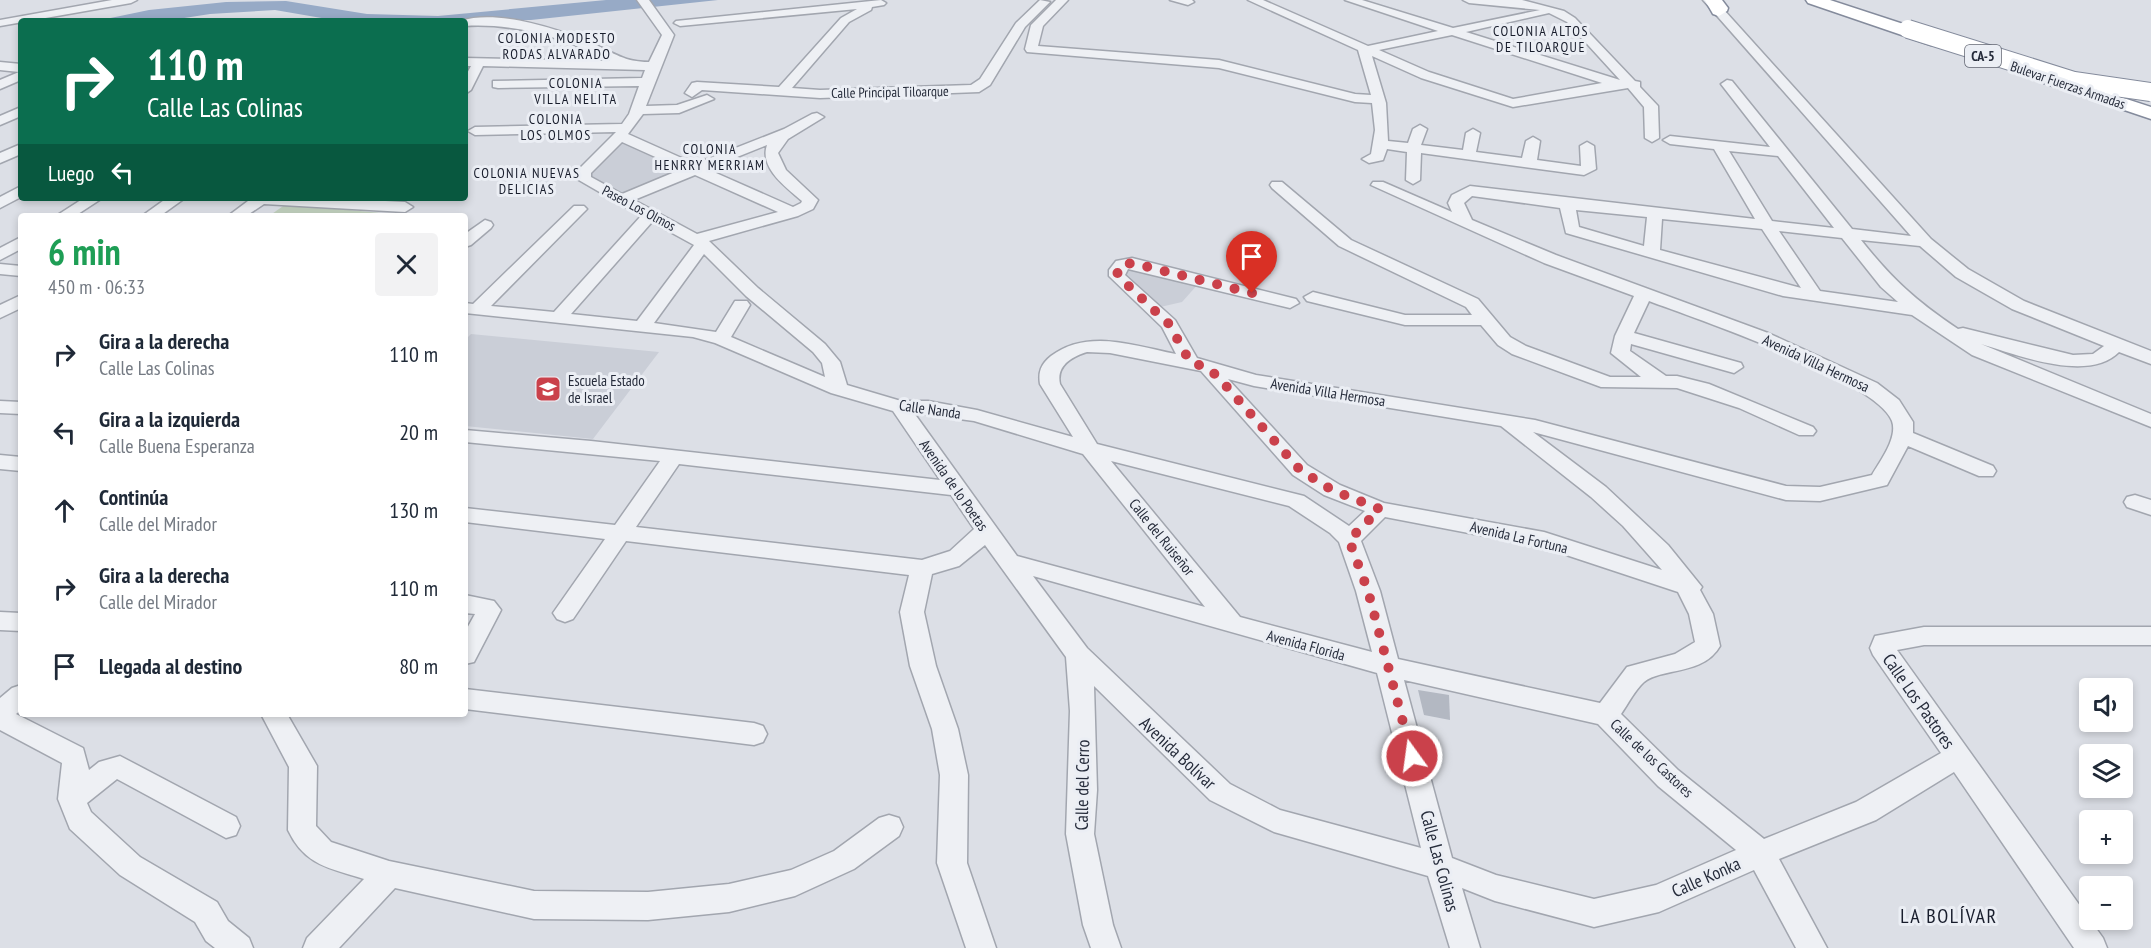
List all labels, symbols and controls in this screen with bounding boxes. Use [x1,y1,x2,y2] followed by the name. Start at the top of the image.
[1493,22,1589,56] district label: COLONIA ALTOS DE TILOARQUE
[498,29,616,63] district label: COLONIA MODESTO RODAS ALVARADO
[147,37,244,92] text: 110 m
[48,42,126,120] icon: right
[1965,45,2001,67] road number: CA-5
[2008,57,2128,113] street label: Bulevar Fuerzas Armadas
[533,74,618,108] district label: COLONIA VILLA NELITA
[831,82,949,102] street label: Calle Principal Tiloarque
[147,90,303,124] text: Calle Las Colinas
[520,110,592,144] district label: COLONIA LOS OLMOS
[654,140,766,174] district label: COLONIA HENRRY MERRIAM
[106,156,139,189] icon: left
[48,159,94,187] text: Luego
[474,164,580,198] district label: COLONIA NUEVAS DELICIAS
[599,181,679,235] street label: Paseo Los Olmos
[48,228,121,275] text: 6 min
[1226,231,1277,293] pin
[375,233,438,296] button: close
[1235,240,1268,273] icon: arrive
[48,274,145,300] text: 450 m · 06:33
[99,327,229,355] text: Gira a la derecha
[1759,330,1873,396] street label: Avenida Villa Hermosa
[48,338,81,371] icon: right
[389,340,438,368] text: 110 m
[99,355,215,381] text: Calle Las Colinas
[568,371,645,407] place label: Escuela Estado de Israel
[533,374,563,404] school or university icon: Escuela Estado de Israel
[1269,374,1387,410] street label: Avenida Villa Hermosa
[898,395,962,423] street label: Calle Nanda
[99,405,240,433] text: Gira a la izquierda
[48,416,81,449] icon: left
[399,418,438,446] text: 20 m
[99,433,255,459] text: Calle Buena Esperanza
[915,436,993,534] street label: Avenida de lo Poetas
[99,483,168,511] text: Continúa
[48,494,81,527] icon: ahead
[1125,495,1199,580] street label: Calle del Ruiseñor
[389,496,438,524] text: 130 m
[99,511,217,537] text: Calle del Mirador
[1468,517,1570,557] street label: Avenida La Fortuna
[99,561,229,589] text: Gira a la derecha
[48,572,81,605] icon: right
[389,574,438,602] text: 110 m
[99,589,217,615] text: Calle del Mirador
[1265,625,1347,665] street label: Avenida Florida
[1878,649,1960,753] street label: Calle Los Pastores
[48,650,81,683] icon: arrive
[99,652,242,680] text: Llegada al destino
[399,652,438,680] text: 80 m
[2079,678,2133,930] map controls
[2079,678,2133,732] button: sound
[1135,712,1221,794] street label: Avenida Bolívar
[1606,715,1698,801] street label: Calle de los Castores
[1380,724,1444,788] position arrow
[1070,739,1094,831] street label: Calle del Cerro
[2079,744,2133,798] button: layers
[1415,808,1465,914] street label: Calle Las Colinas
[2079,810,2133,864] button: +
[1668,852,1744,902] street label: Calle Konka
[2079,876,2133,930] button: −
[1900,903,1998,929] district label: LA BOLÍVAR

